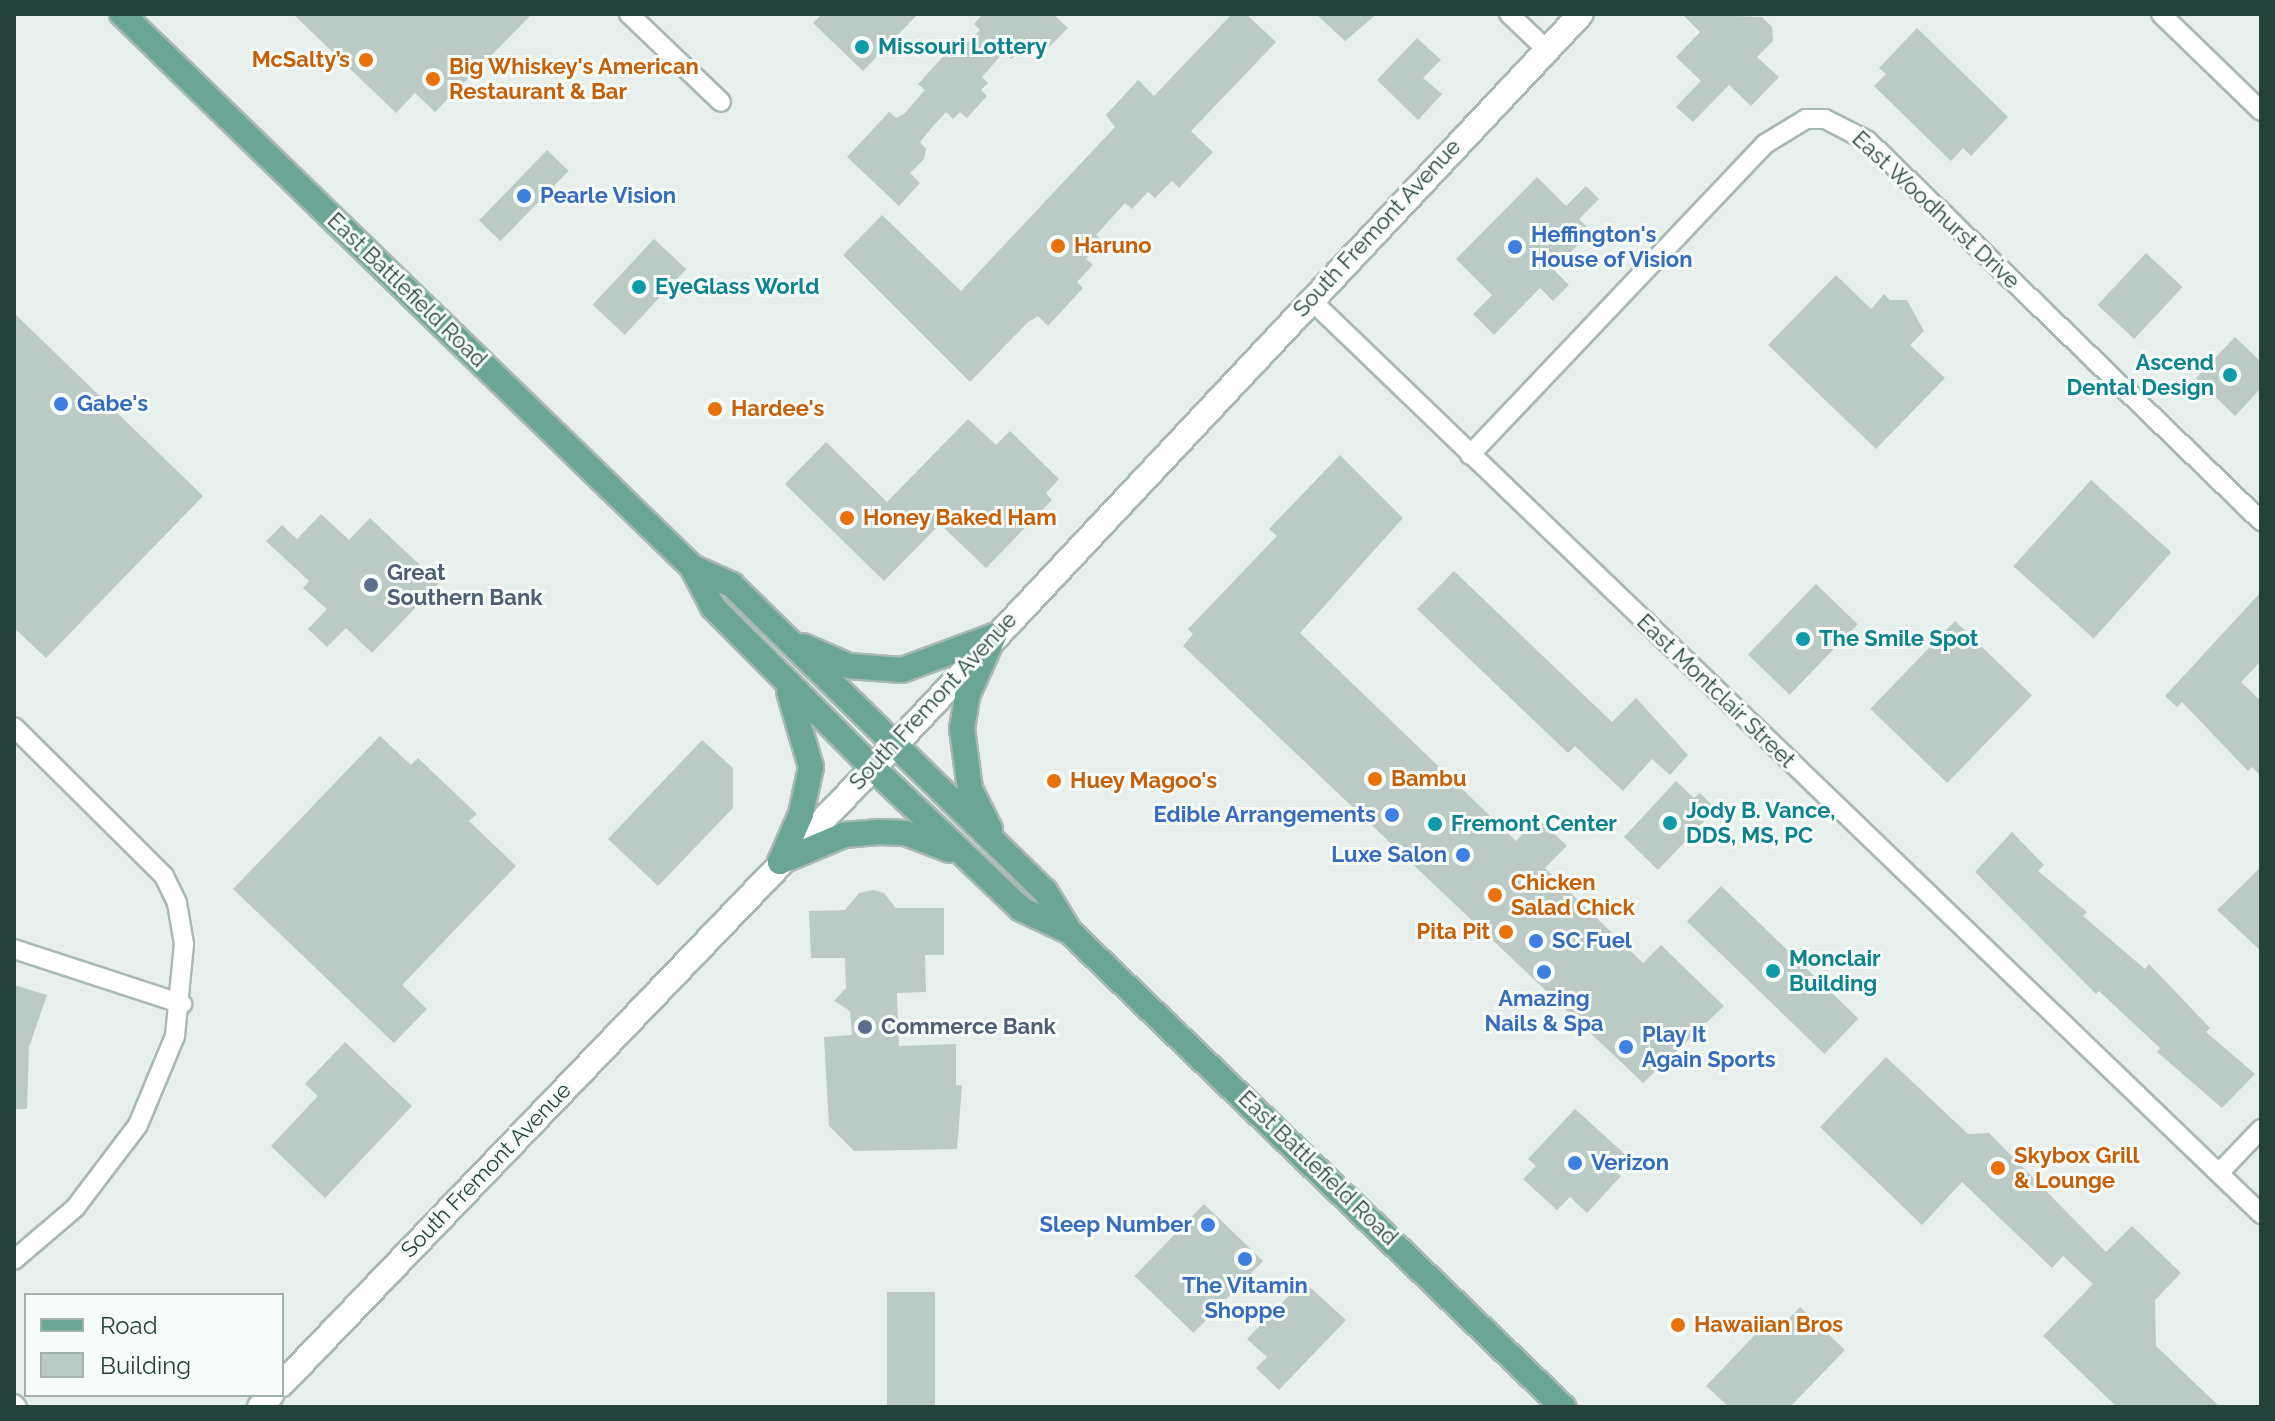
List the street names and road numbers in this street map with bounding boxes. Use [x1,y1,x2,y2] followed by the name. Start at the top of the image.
[1847,125,2025,295] street label: East Woodhurst Drive
[1288,133,1466,323] street label: South Fremont Avenue
[322,207,492,373] street label: East Battlefield Road
[844,606,1022,796] street label: South Fremont Avenue
[1631,608,1801,774] street label: East Montclair Street
[395,1077,577,1263] street label: South Fremont Avenue
[1233,1085,1403,1251] street label: East Battlefield Road

